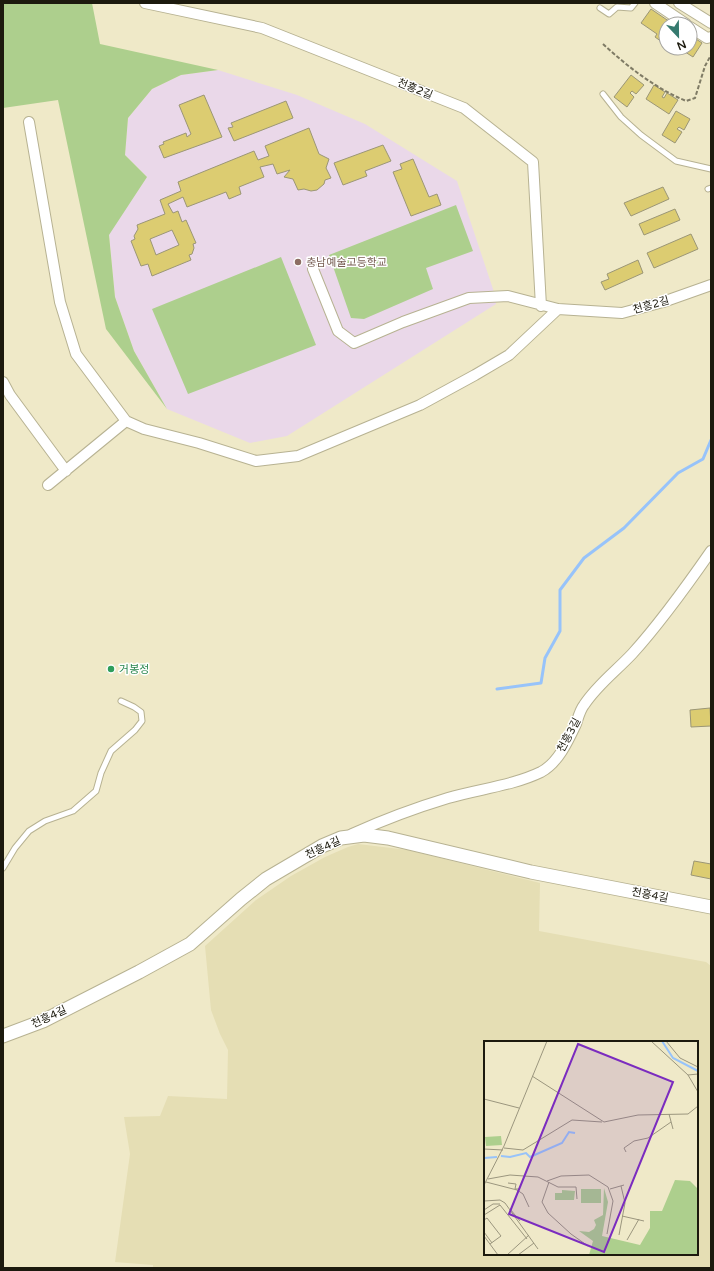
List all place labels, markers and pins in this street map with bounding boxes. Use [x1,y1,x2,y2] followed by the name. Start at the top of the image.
[306,256,387,269] place label: 충남예술고등학교
[293,257,303,267] marker: 충남예술고등학교
[119,663,149,676] place label: 거봉정
[106,664,116,674] marker: 거봉정

